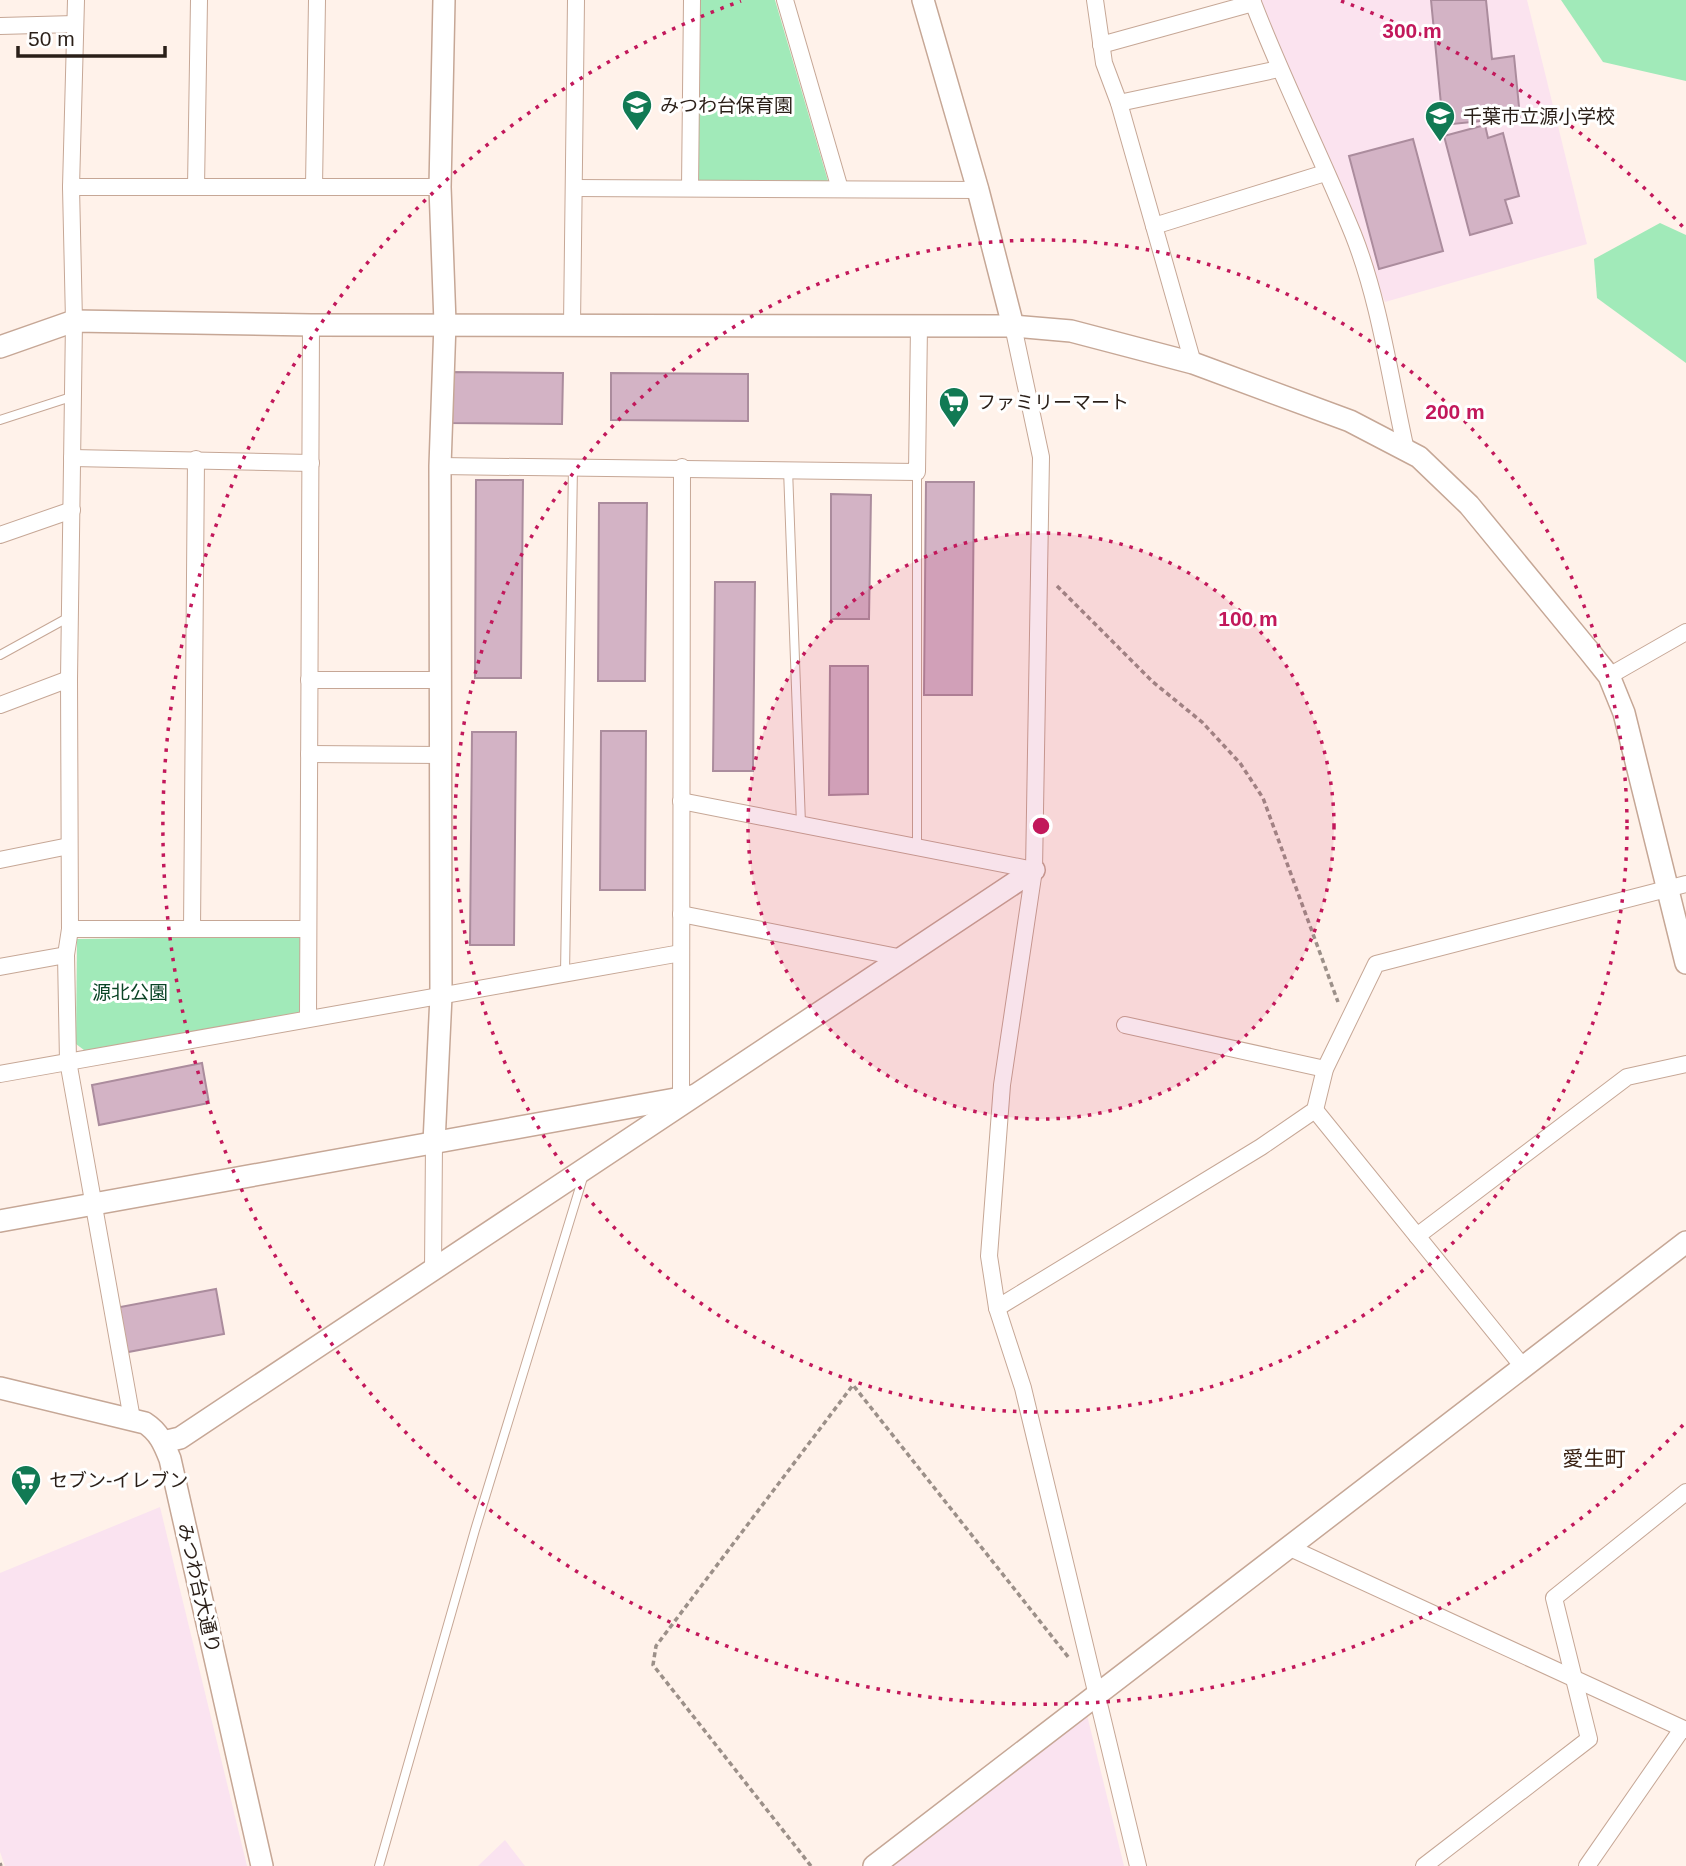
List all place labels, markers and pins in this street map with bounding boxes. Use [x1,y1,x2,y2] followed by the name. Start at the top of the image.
[620,88,654,132] school or university icon: みつわ台保育園
[660,95,793,116] place label: みつわ台保育園
[1423,99,1457,143] school or university icon: 千葉市立源小学校
[1463,106,1615,127] place label: 千葉市立源小学校
[937,385,971,429] supermarket icon: ファミリーマート
[977,392,1129,413] place label: ファミリーマート
[1029,814,1053,838] centre of rings
[9,1463,43,1507] supermarket icon: セブン-イレブン
[49,1470,188,1491] place label: セブン-イレブン

